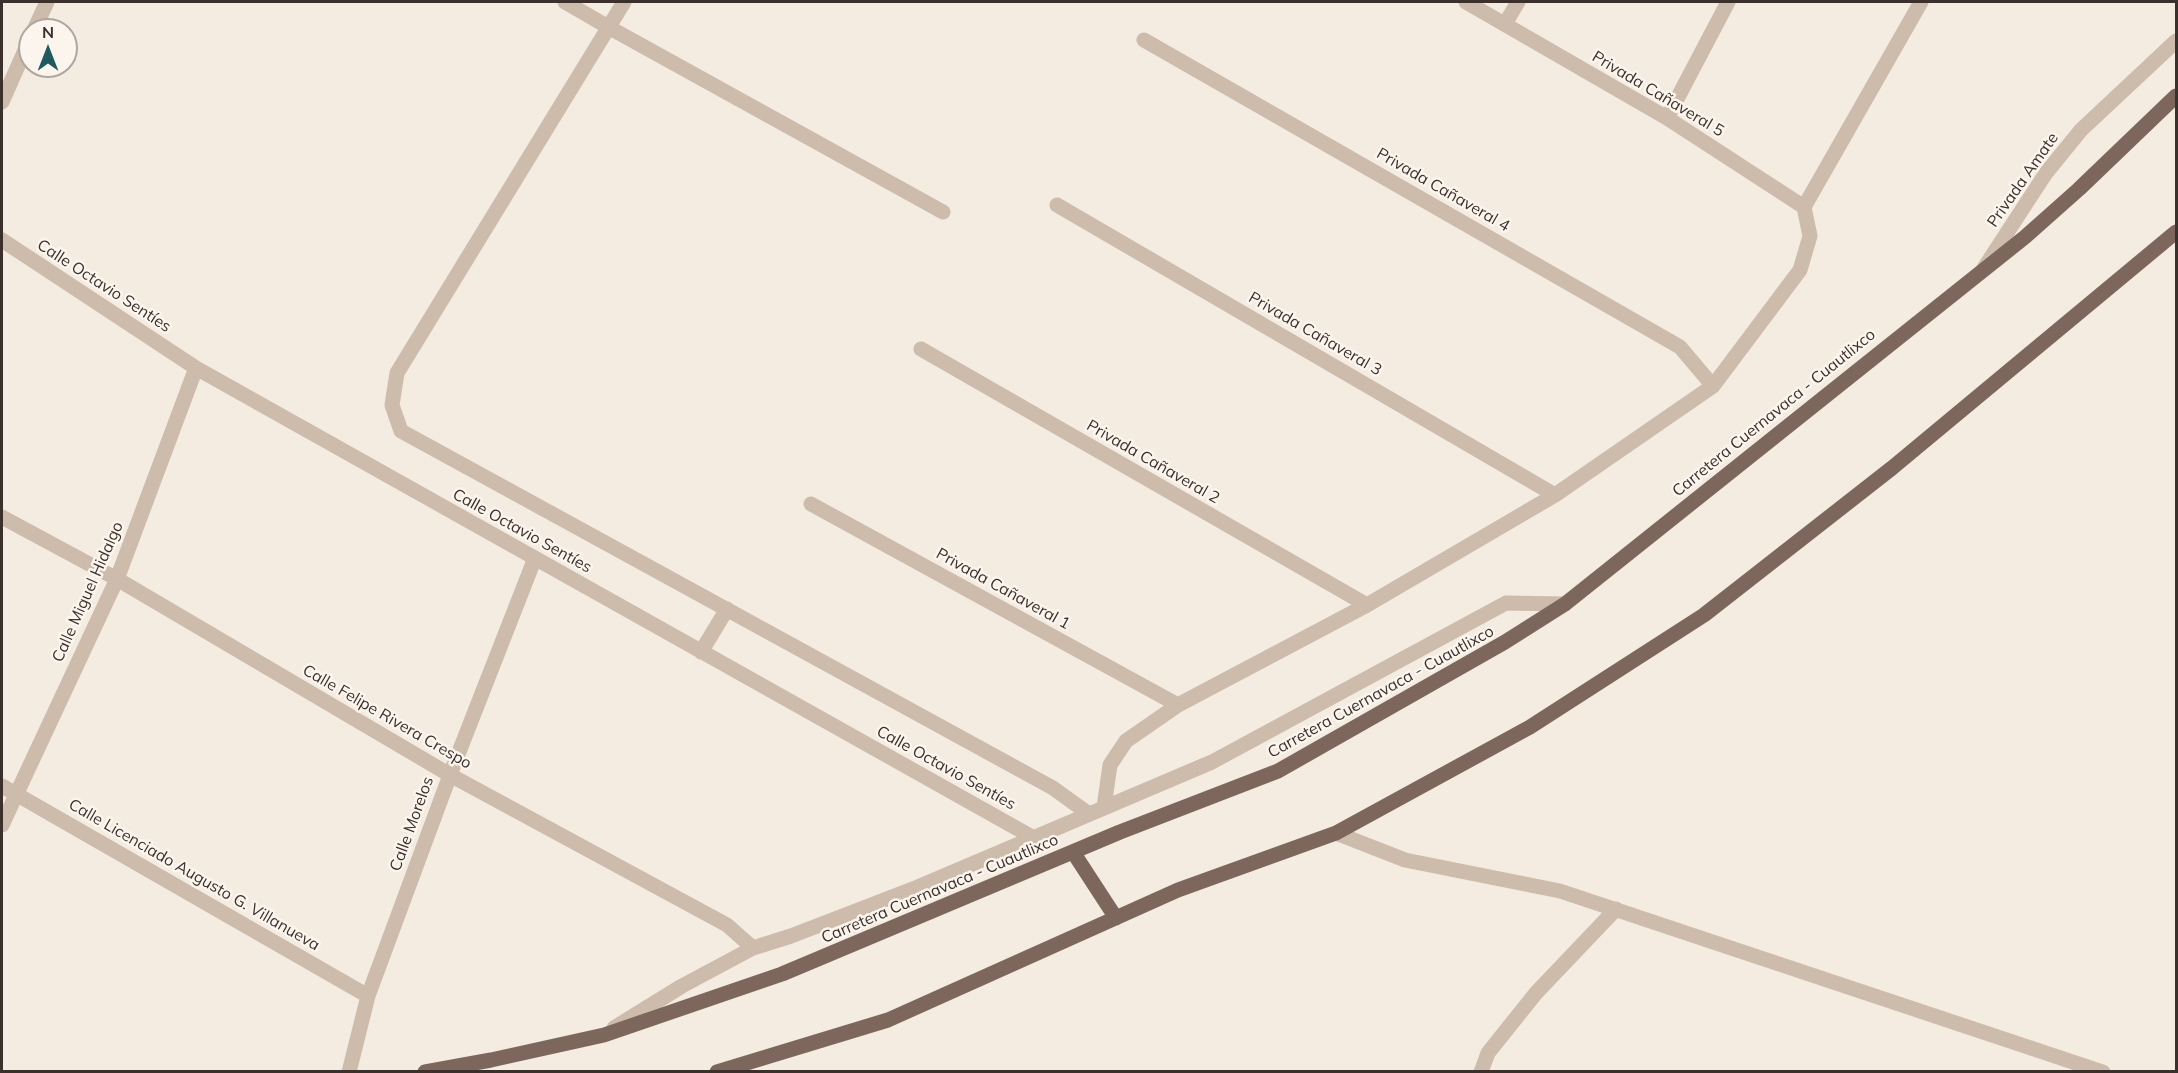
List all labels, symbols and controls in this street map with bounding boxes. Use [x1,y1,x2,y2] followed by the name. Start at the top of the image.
[18,18,78,78] north arrow
[42,22,54,42] text: N
[1589,47,1727,141] street label: Privada Cañaveral 5
[1983,129,2063,231] street label: Privada Amate
[1373,144,1513,236] street label: Privada Cañaveral 4
[33,235,175,337] street label: Calle Octavio Sentíes
[1245,288,1385,380] street label: Privada Cañaveral 3
[1669,325,1879,501] street label: Carretera Cuernavaca - Cuautlixco
[1083,416,1223,508] street label: Privada Cañaveral 2
[449,485,595,577] street label: Calle Octavio Sentíes
[48,519,128,665] street label: Calle Miguel Hidalgo
[933,544,1073,634] street label: Privada Cañaveral 1
[1265,622,1497,762] street label: Carretera Cuernavaca - Cuautlixco
[299,661,475,773] street label: Calle Felipe Rivera Crespo
[873,722,1019,814] street label: Calle Octavio Sentíes
[386,774,438,874] street label: Calle Morelos
[65,795,323,955] street label: Calle Licenciado Augusto G. Villanueva
[819,830,1061,948] street label: Carretera Cuernavaca - Cuautlixco

